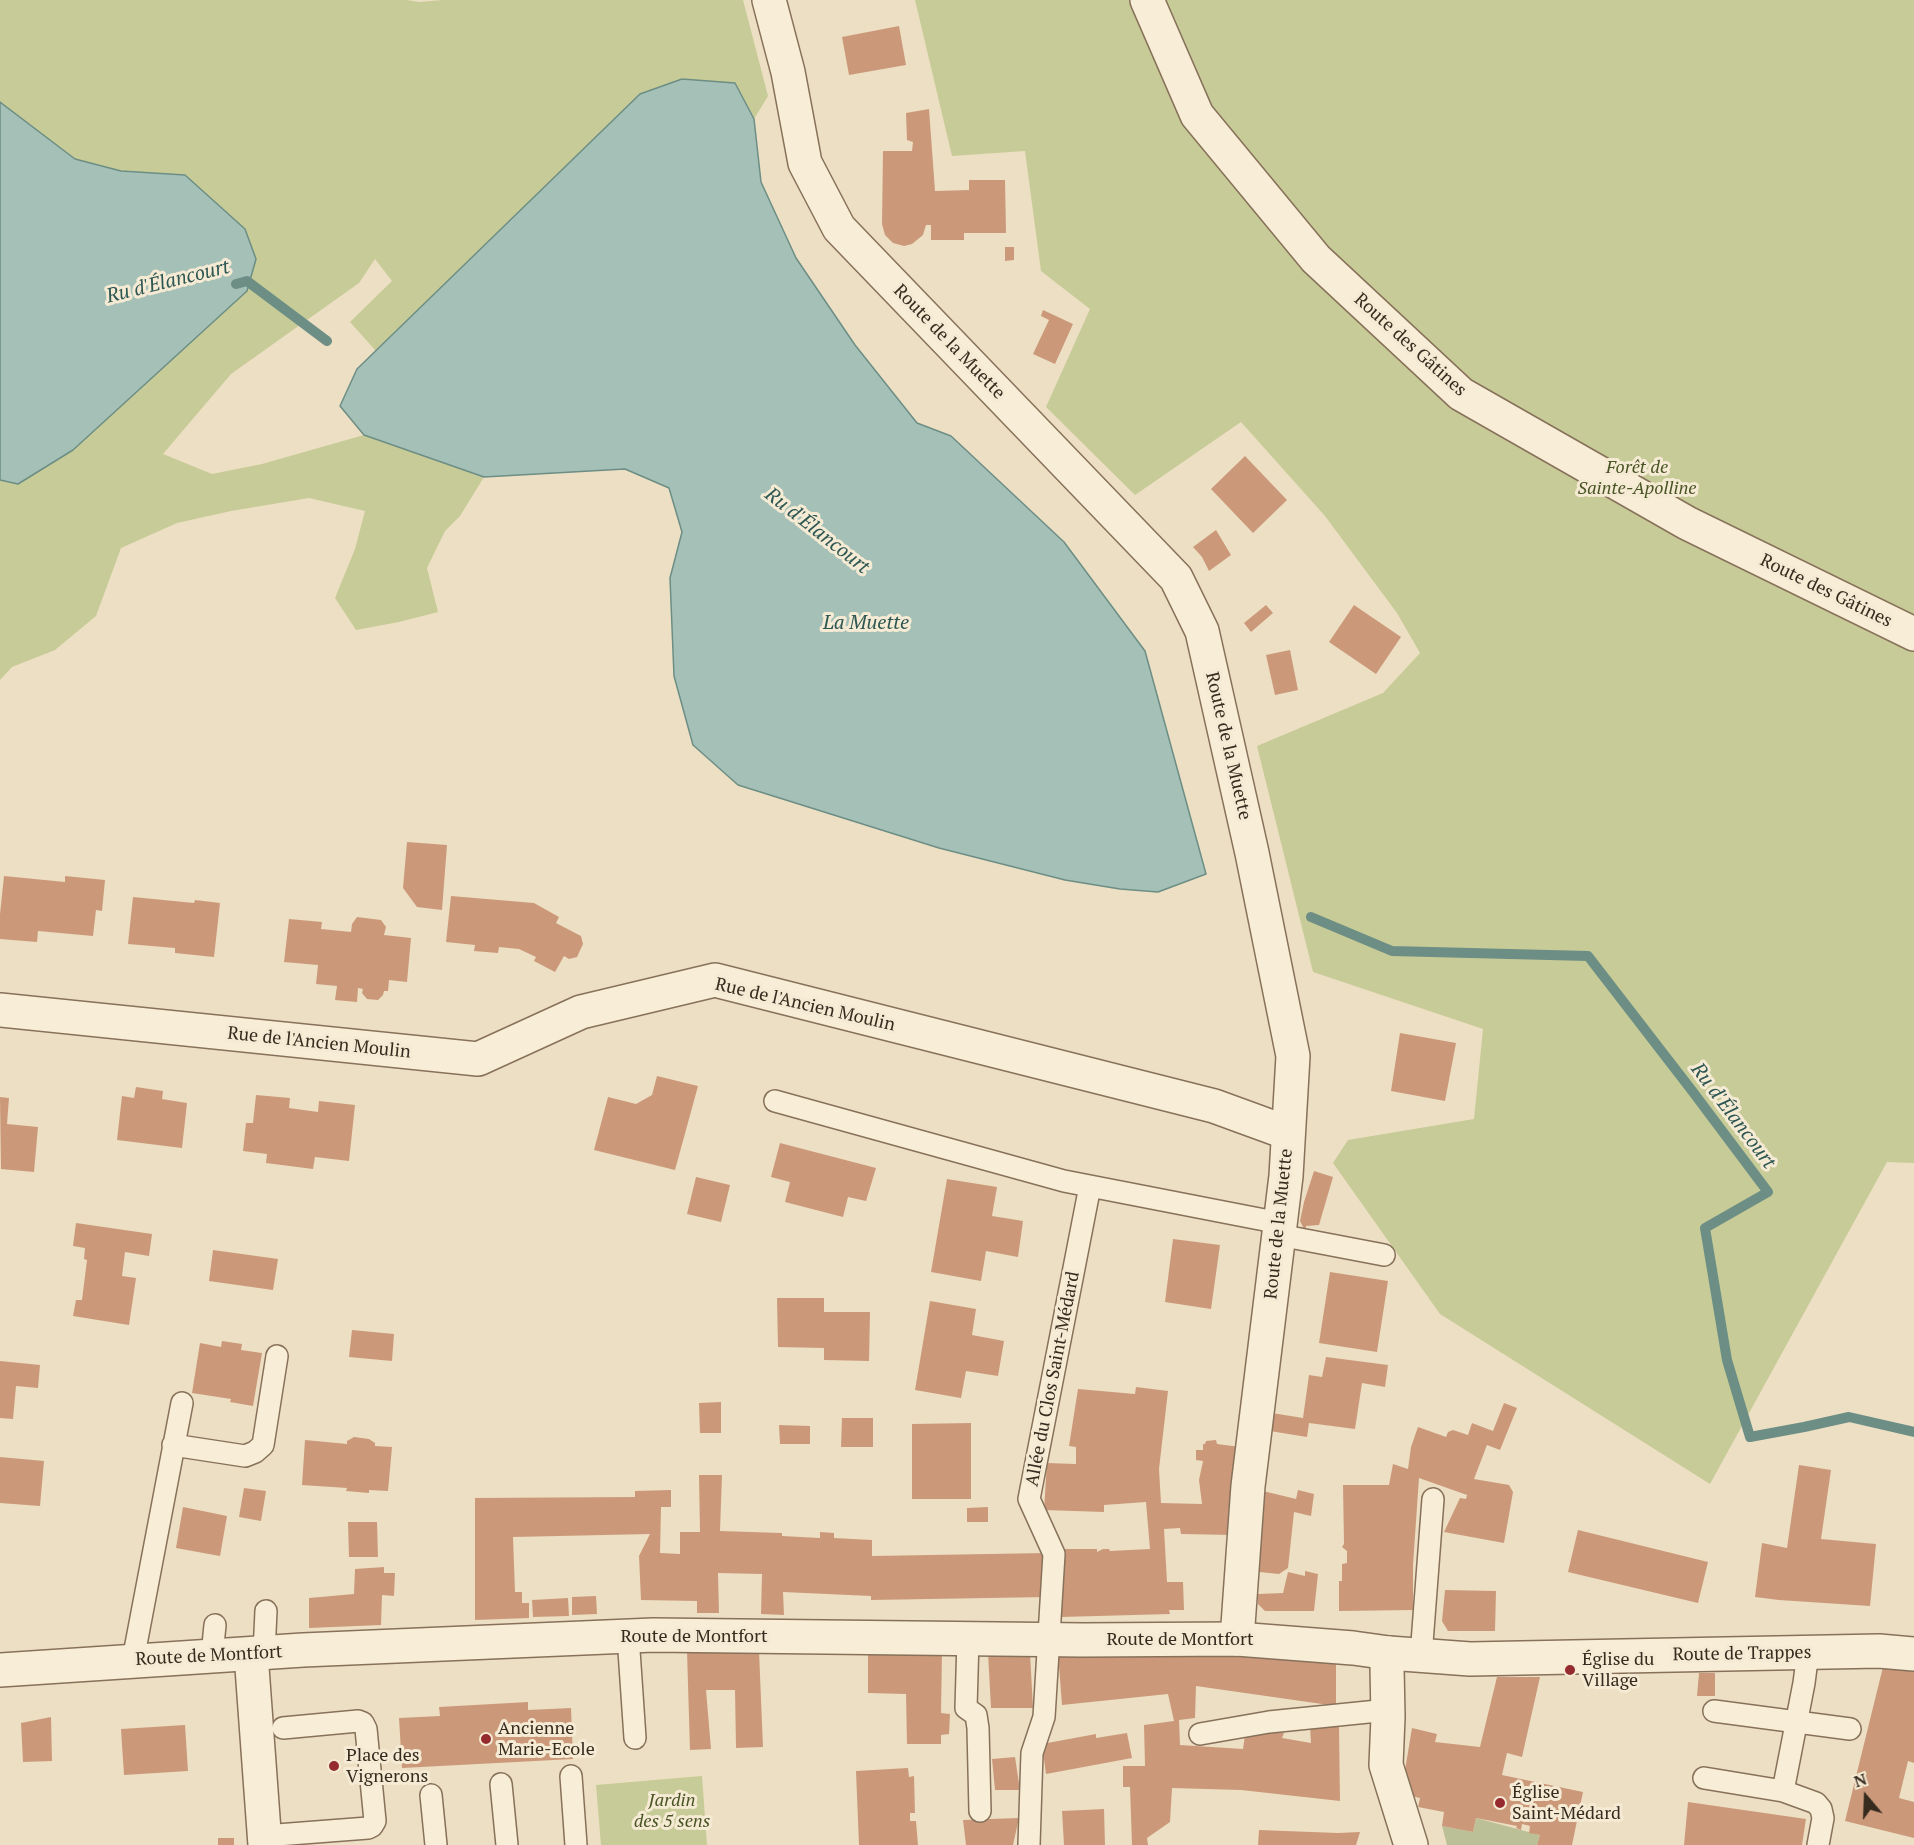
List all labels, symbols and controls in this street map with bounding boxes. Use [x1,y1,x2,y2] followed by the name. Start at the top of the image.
[104,255,232,309] water label: Ru d'Élancourt
[889,280,1009,404] street label: Route de la Muette
[1349,289,1471,401] street label: Route des Gâtines
[1577,457,1697,500] park label: Forêt de Sainte-Apolline
[760,483,874,579] water label: Ru d'Élancourt
[1757,550,1895,632] street label: Route des Gâtines
[823,611,909,635] water label: La Muette
[1200,670,1256,822] street label: Route de la Muette
[713,974,897,1036] street label: Rue de l'Ancien Moulin
[226,1023,412,1063] street label: Rue de l'Ancien Moulin
[1685,1058,1781,1174] water label: Ru d'Élancourt
[1260,1148,1298,1300] street label: Route de la Muette
[1022,1270,1084,1488] street label: Allée du Clos Saint-Médard
[620,1626,768,1648] street label: Route de Montfort
[1106,1629,1254,1651] street label: Route de Montfort
[135,1641,283,1671] street label: Route de Montfort
[1672,1642,1812,1666] street label: Route de Trappes
[1582,1649,1654,1692] place label: Église du Village
[1563,1663,1577,1677] marker: Église du Village
[498,1718,595,1760] place label: Ancienne Marie-Ecole
[479,1732,493,1746] marker: Ancienne Marie-Ecole
[346,1745,428,1788] place label: Place des Vignerons
[327,1759,341,1773] marker: Place des Vignerons
[1836,1767,1896,1827] north arrow
[1851,1768,1869,1792] text: N
[1512,1782,1621,1824] place label: Église Saint-Médard
[634,1790,710,1832] park label: Jardin des 5 sens
[1493,1796,1507,1810] marker: Église Saint-Médard

